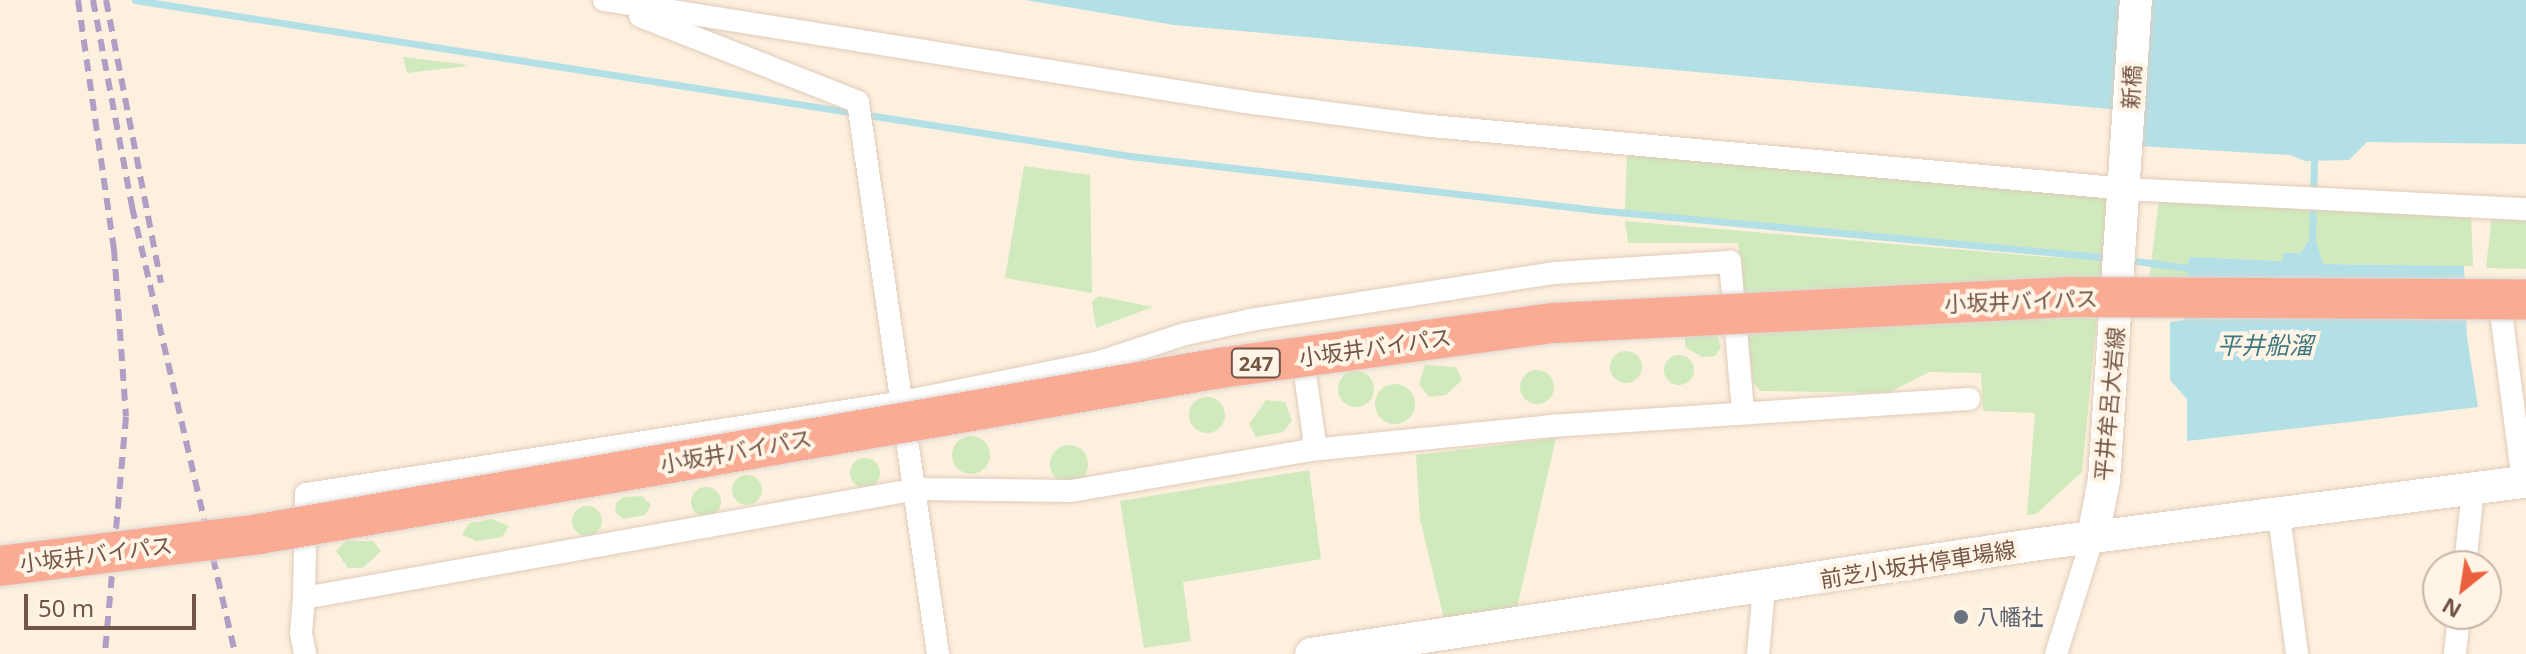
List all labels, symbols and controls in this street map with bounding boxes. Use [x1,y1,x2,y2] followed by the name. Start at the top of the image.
[2117,64,2145,110] street label: 新橋
[1944,285,2098,317] street label: 小坂井バイパス
[1297,323,1453,371] street label: 小坂井バイパス
[2089,326,2129,482] street label: 平井牟呂大岩線
[2217,331,2313,359] water label: 平井船溜
[1230,347,1282,379] road number: 247
[658,425,814,477] street label: 小坂井バイパス
[18,532,174,576] street label: 小坂井バイパス
[1818,535,2018,593] street label: 前芝小坂井停車場線
[2422,550,2502,630] north arrow
[28,578,200,628] scale bar
[38,591,94,624] text: 50 m
[2436,592,2466,627] text: N
[1977,604,2043,630] place label: 八幡社
[1952,608,1970,626] marker: 八幡社

